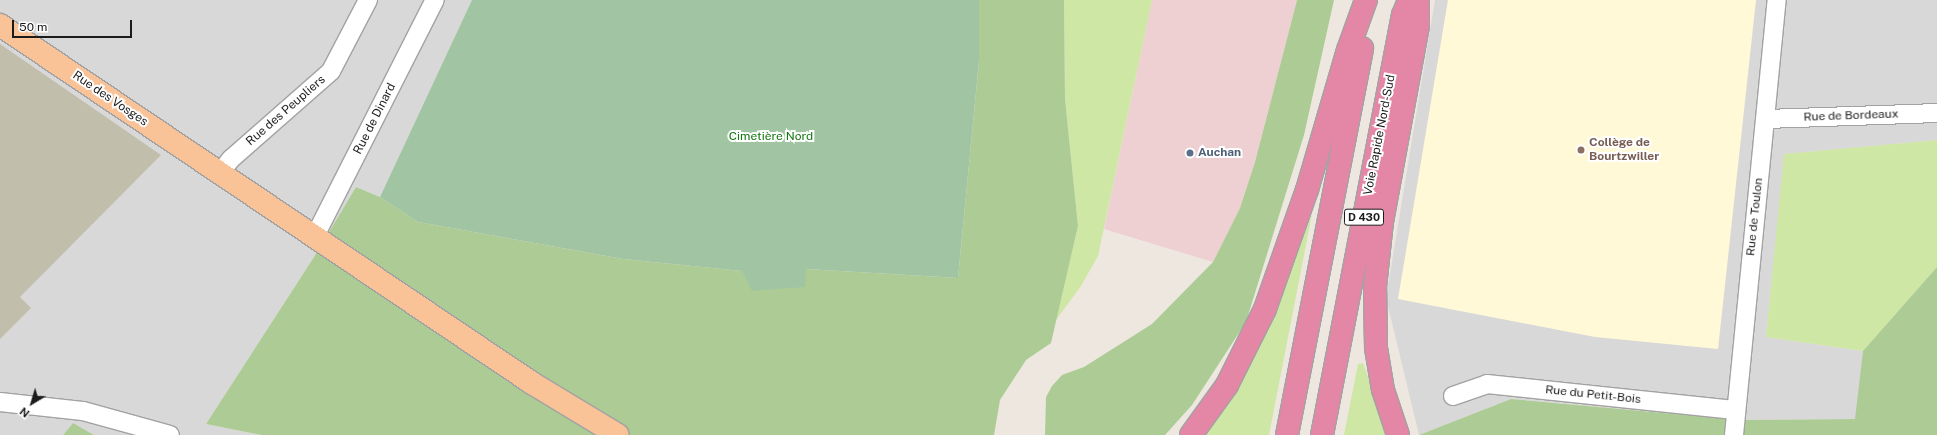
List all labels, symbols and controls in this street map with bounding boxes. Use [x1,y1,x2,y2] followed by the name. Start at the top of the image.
[14,12,134,38] scale bar
[19,20,47,34] text: 50 m
[69,68,151,130] street label: Rue des Vosges
[243,73,329,149] street label: Rue des Peupliers
[1361,73,1399,197] street label: Voie Rapide Nord-Sud
[351,81,399,157] street label: Rue de Dinard
[1803,107,1899,125] street label: Rue de Bordeaux
[729,130,813,144] park label: Cimetière Nord
[1589,136,1659,164] place label: Collège de Bourtzwiller
[1576,145,1586,155] marker: Collège de Bourtzwiller
[1198,146,1241,160] place label: Auchan
[1185,148,1195,158] marker: Auchan
[1744,177,1766,257] street label: Rue de Toulon
[1344,208,1384,226] road number: D 430
[12,383,52,423] north arrow
[1544,383,1642,407] street label: Rue du Petit-Bois
[18,405,32,420] text: N

